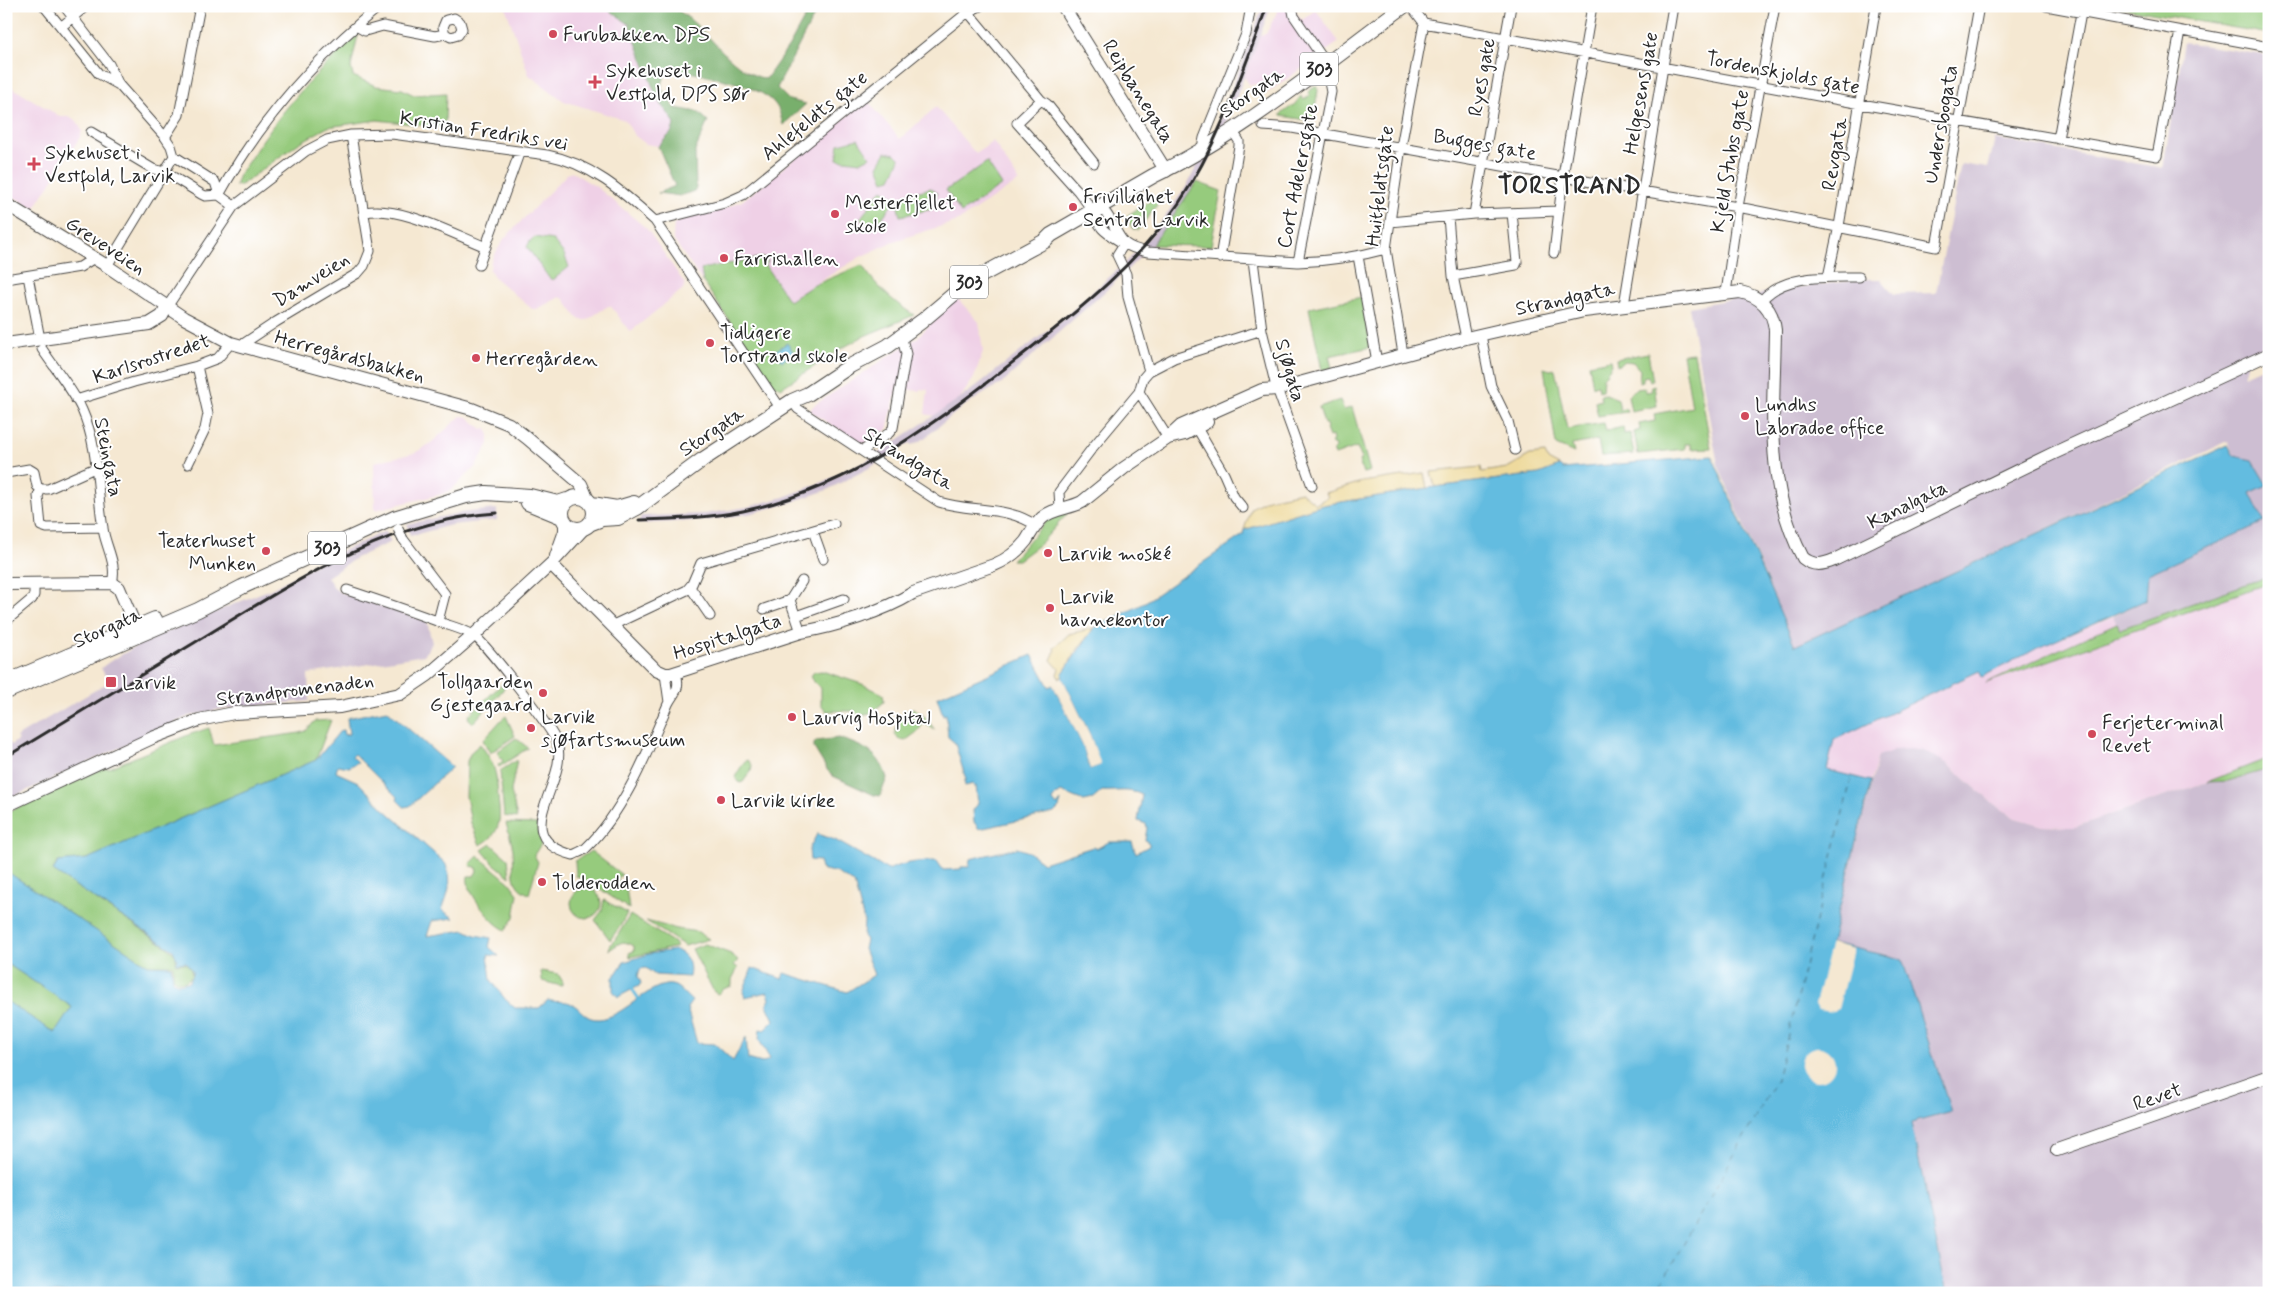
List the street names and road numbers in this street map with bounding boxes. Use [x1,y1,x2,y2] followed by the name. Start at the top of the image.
[1617,30,1667,157] street label: Helgesens gate
[1095,35,1180,149] street label: Reipbanegata
[1462,36,1503,119] street label: Ryes gate
[1703,45,1862,104] street label: Tordenskjolds gate
[1300,52,1338,86] road number: 303
[1214,61,1290,125] street label: Storgata
[1918,63,1966,186] street label: Undersbogata
[756,65,875,169] street label: Ahlefeldts gate
[1705,88,1757,235] street label: Kjeld Stubs gate
[1271,102,1328,251] street label: Cort Adelersgate
[398,105,570,158] street label: Kristian Fredriks vei
[1816,115,1856,193] street label: Revgata
[1431,123,1539,170] street label: Bugges gate
[1360,124,1403,248] street label: Huitfeldtsgate
[60,210,150,282] street label: Greveveien
[268,246,355,314] street label: Damveien
[950,266,988,298] road number: 303
[1513,276,1619,324] street label: Strandgata
[271,324,428,390] street label: Herregårdsbakken
[90,328,213,391] street label: Karlsrostredet
[1268,336,1311,405] street label: Sjøgata
[674,400,750,464] street label: Storgata
[85,415,128,500] street label: Steingata
[858,421,959,499] street label: Strandgata
[1863,474,1952,536] street label: Kanalgata
[308,532,346,564] road number: 303
[69,601,147,655] street label: Storgata
[670,607,785,669] street label: Hospitalgata
[215,667,375,714] street label: Strandpromenaden
[2130,1077,2185,1118] street label: Revet

